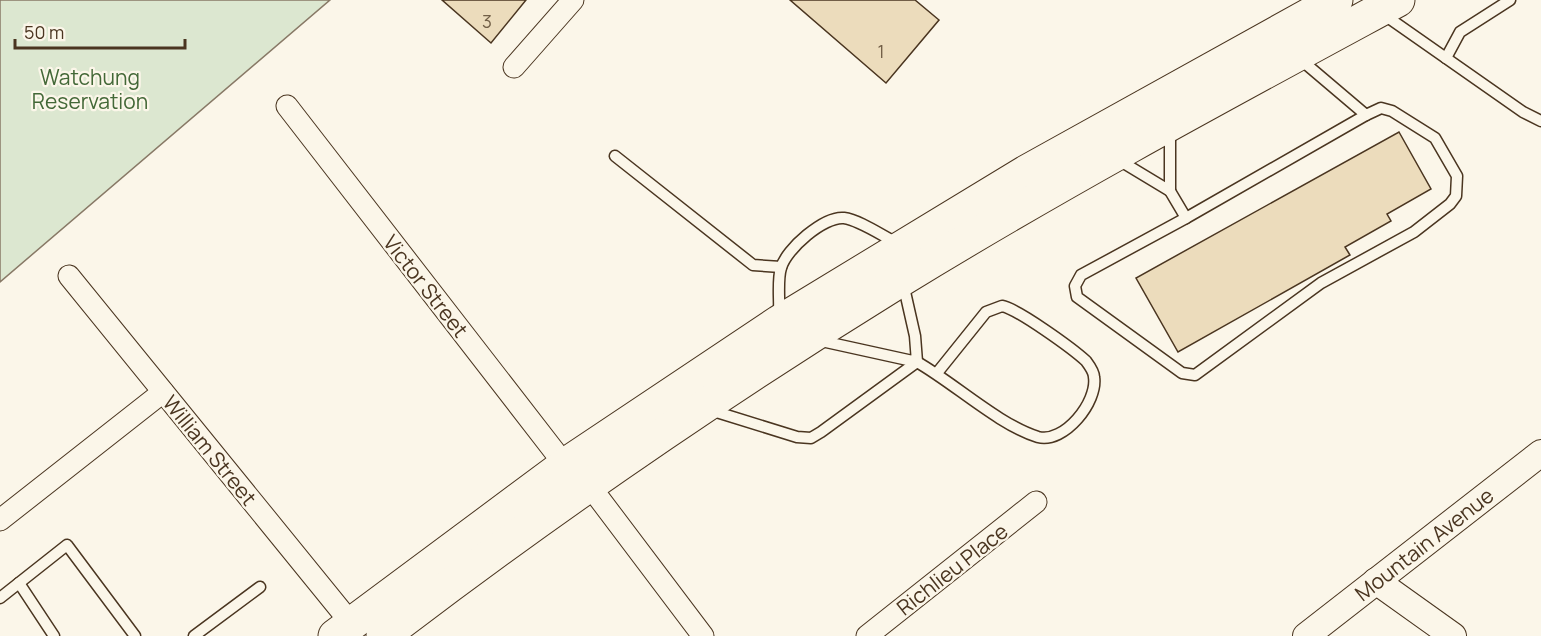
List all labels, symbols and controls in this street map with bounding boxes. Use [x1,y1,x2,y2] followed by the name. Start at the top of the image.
[482,9,492,33] house number: 3
[15,12,184,50] scale bar
[24,20,64,44] text: 50 m
[877,39,885,63] house number: 1
[32,63,148,115] park label: Watchung Reservation
[377,229,475,343] street label: Victor Street
[157,389,263,511] street label: William Street
[1349,481,1499,607] street label: Mountain Avenue
[891,517,1013,621] street label: Richlieu Place

